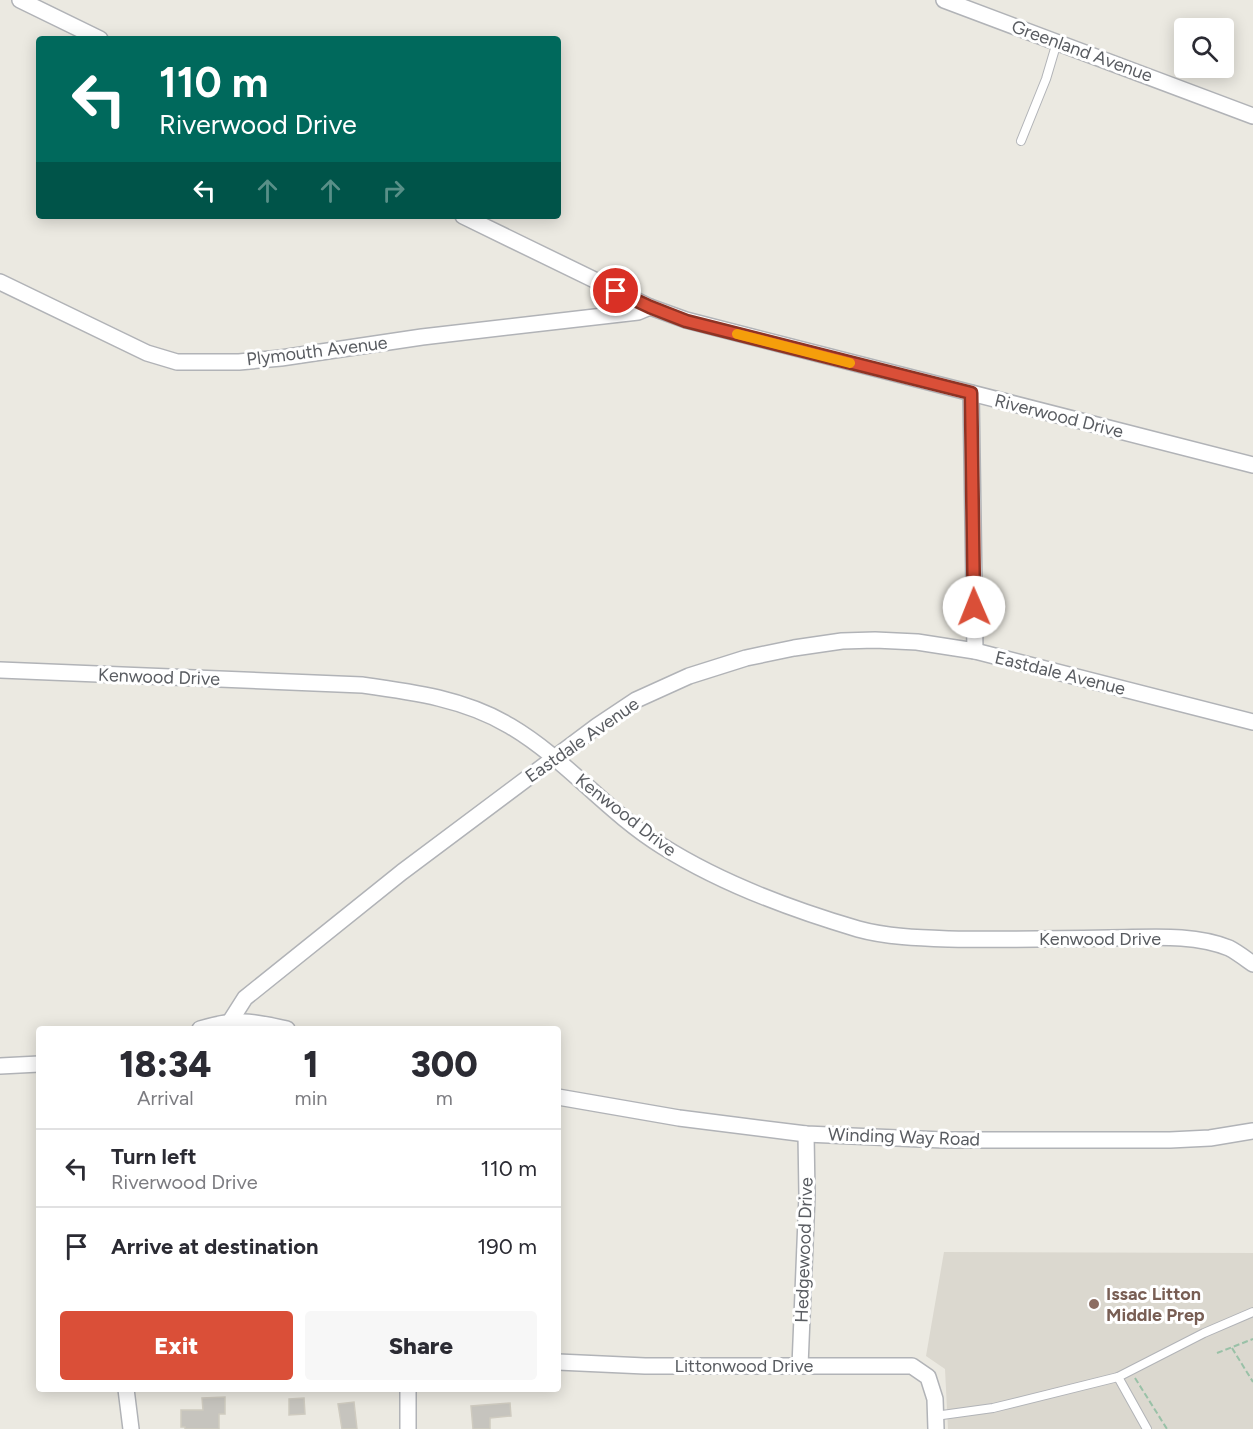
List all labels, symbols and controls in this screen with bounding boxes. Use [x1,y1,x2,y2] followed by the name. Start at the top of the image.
[1008,15,1156,87] street label: Greenland Avenue
[1174,18,1234,78] map controls
[1174,18,1234,78] button: search
[159,57,268,108] text: 110 m
[60,60,138,138] icon: left
[159,108,357,141] text: Riverwood Drive
[188,174,221,207] icon: left
[251,174,284,207] icon: ahead
[314,174,347,207] icon: ahead
[377,174,410,207] icon: right
[590,265,641,316] pin
[599,274,632,307] icon: arrive
[245,331,389,371] street label: Plymouth Avenue
[992,389,1126,443] street label: Riverwood Drive
[942,575,1006,639] position arrow
[992,646,1128,700] street label: Eastdale Avenue
[98,664,220,690] street label: Kenwood Drive
[521,693,643,787] street label: Eastdale Avenue
[571,769,681,861] street label: Kenwood Drive
[1039,928,1161,950] street label: Kenwood Drive
[119,1043,211,1086] text: 18:34
[303,1043,319,1086] text: 1
[411,1043,478,1086] text: 300
[137,1086,194,1110] text: Arrival
[295,1086,327,1110] text: min
[436,1086,453,1110] text: m
[828,1123,980,1151] street label: Winding Way Road
[111,1143,197,1170] text: Turn left
[60,1152,93,1185] icon: left
[481,1155,537,1182] text: 110 m
[111,1170,258,1194] text: Riverwood Drive
[790,1177,818,1323] street label: Hedgewood Drive
[60,1230,93,1263] icon: arrive
[111,1233,319,1260] text: Arrive at destination
[477,1233,537,1260] text: 190 m
[1106,1283,1205,1326] place label: Issac Litton Middle Prep
[1087,1297,1101,1311] marker: Issac Litton Middle Prep
[60,1311,293,1380] button: Exit
[305,1311,537,1380] button: Share
[675,1355,814,1377] street label: Littonwood Drive

